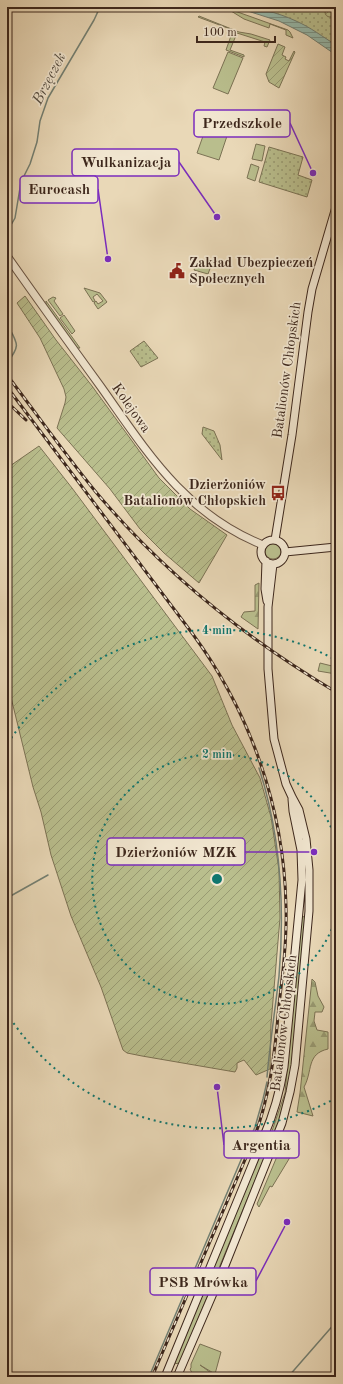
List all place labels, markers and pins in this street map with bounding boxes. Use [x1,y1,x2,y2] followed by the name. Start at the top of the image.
[194,110,290,137] callout: Przedszkole
[72,149,179,176] callout: Wulkanizacja
[20,176,98,203] callout: Eurocash
[189,256,313,286] place label: Zakład Ubezpieczeń Społecznych
[168,262,186,280] public building icon: Zakład Ubezpieczeń Społecznych
[123,478,266,508] place label: Dzierżoniów Batalionów Chłopskich
[269,484,287,502] bus stop icon: Dzierżoniów Batalionów Chłopskich
[107,838,245,865] callout: Dzierżoniów MZK
[210,872,224,886] centre of rings
[224,1131,299,1158] callout: Argentia
[150,1268,256,1295] callout: PSB Mrówka

